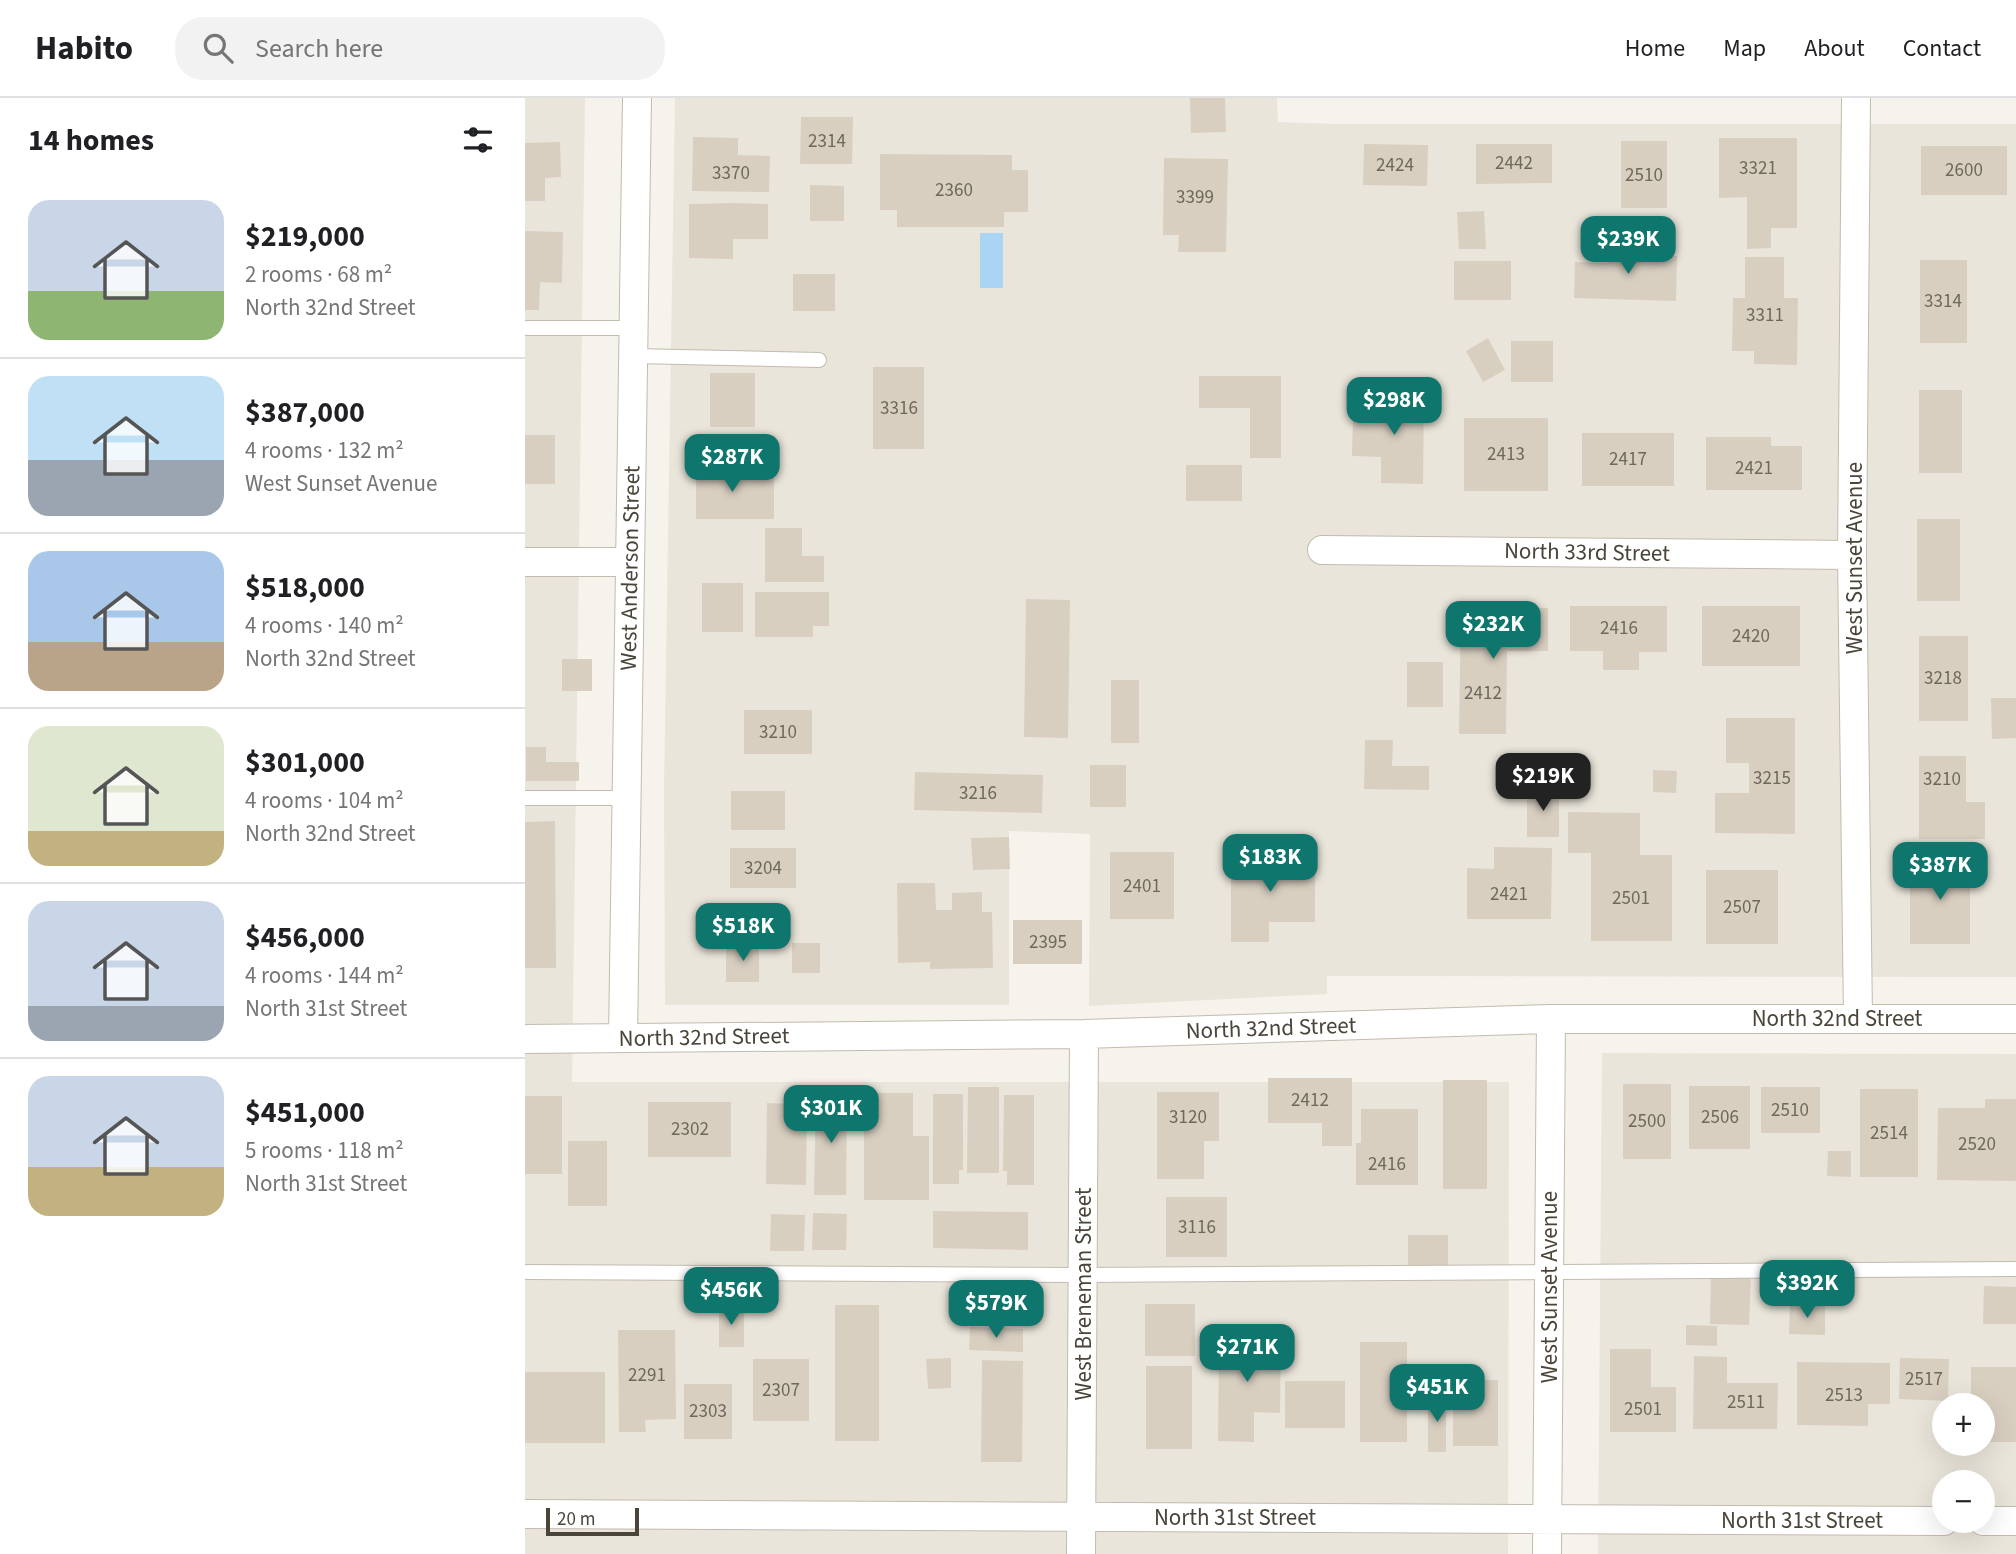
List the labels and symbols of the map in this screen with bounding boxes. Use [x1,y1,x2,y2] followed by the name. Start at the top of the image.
[808,128,846,155] house number: 2314
[1495,150,1533,177] house number: 2442
[1376,152,1414,179] house number: 2424
[1739,155,1777,182] house number: 3321
[1945,157,1983,184] house number: 2600
[712,160,750,187] house number: 3370
[1625,162,1663,189] house number: 2510
[935,177,973,204] house number: 2360
[1176,184,1214,211] house number: 3399
[1579,216,1677,276] pin: $239K
[1924,288,1962,315] house number: 3314
[1746,302,1784,329] house number: 3311
[1345,378,1443,437] pin: $298K
[880,395,918,422] house number: 3316
[683,434,781,494] pin: $287K
[1487,441,1525,468] house number: 2413
[1609,446,1647,473] house number: 2417
[1735,455,1773,482] house number: 2421
[1838,462,1871,654] street label: West Sunset Avenue
[612,465,648,671] street label: West Anderson Street
[1504,534,1670,570] street label: North 33rd Street
[1444,602,1542,661] pin: $232K
[1600,615,1638,642] house number: 2416
[1732,623,1770,650] house number: 2420
[1924,665,1962,692] house number: 3218
[1464,680,1502,707] house number: 2412
[759,719,797,746] house number: 3210
[1494,754,1592,813] pin: $219K
[1753,765,1791,792] house number: 3215
[1923,766,1961,793] house number: 3210
[959,780,997,807] house number: 3216
[1221,834,1319,894] pin: $183K
[1891,842,1989,902] pin: $387K
[744,855,782,882] house number: 3204
[1123,873,1161,900] house number: 2401
[1490,881,1528,908] house number: 2421
[1612,885,1650,912] house number: 2501
[1723,894,1761,921] house number: 2507
[694,904,792,963] pin: $518K
[1029,929,1067,956] house number: 2395
[1752,1002,1923,1035] street label: North 32nd Street
[1185,1009,1357,1047] street label: North 32nd Street
[618,1019,790,1055] street label: North 32nd Street
[782,1086,880,1145] pin: $301K
[1291,1087,1329,1114] house number: 2412
[1771,1097,1809,1124] house number: 2510
[1169,1104,1207,1131] house number: 3120
[1701,1104,1739,1131] house number: 2506
[1628,1108,1666,1135] house number: 2500
[671,1116,709,1143] house number: 2302
[1870,1120,1908,1147] house number: 2514
[1958,1131,1996,1158] house number: 2520
[1368,1151,1406,1178] house number: 2416
[1067,1187,1100,1401] street label: West Breneman Street
[1533,1191,1566,1383] street label: West Sunset Avenue
[1178,1214,1216,1241] house number: 3116
[1758,1260,1856,1320] pin: $392K
[682,1268,780,1327] pin: $456K
[947,1280,1045,1340] pin: $579K
[1198,1324,1296,1384] pin: $271K
[628,1362,666,1389] house number: 2291
[1388,1364,1486,1424] pin: $451K
[1905,1366,1943,1393] house number: 2517
[762,1377,800,1404] house number: 2307
[1825,1382,1863,1409] house number: 2513
[1727,1389,1765,1416] house number: 2511
[1624,1396,1662,1423] house number: 2501
[689,1398,727,1425] house number: 2303
[1154,1501,1316,1534] street label: North 31st Street
[1721,1504,1883,1537] street label: North 31st Street
[546,1505,639,1537] scale bar

